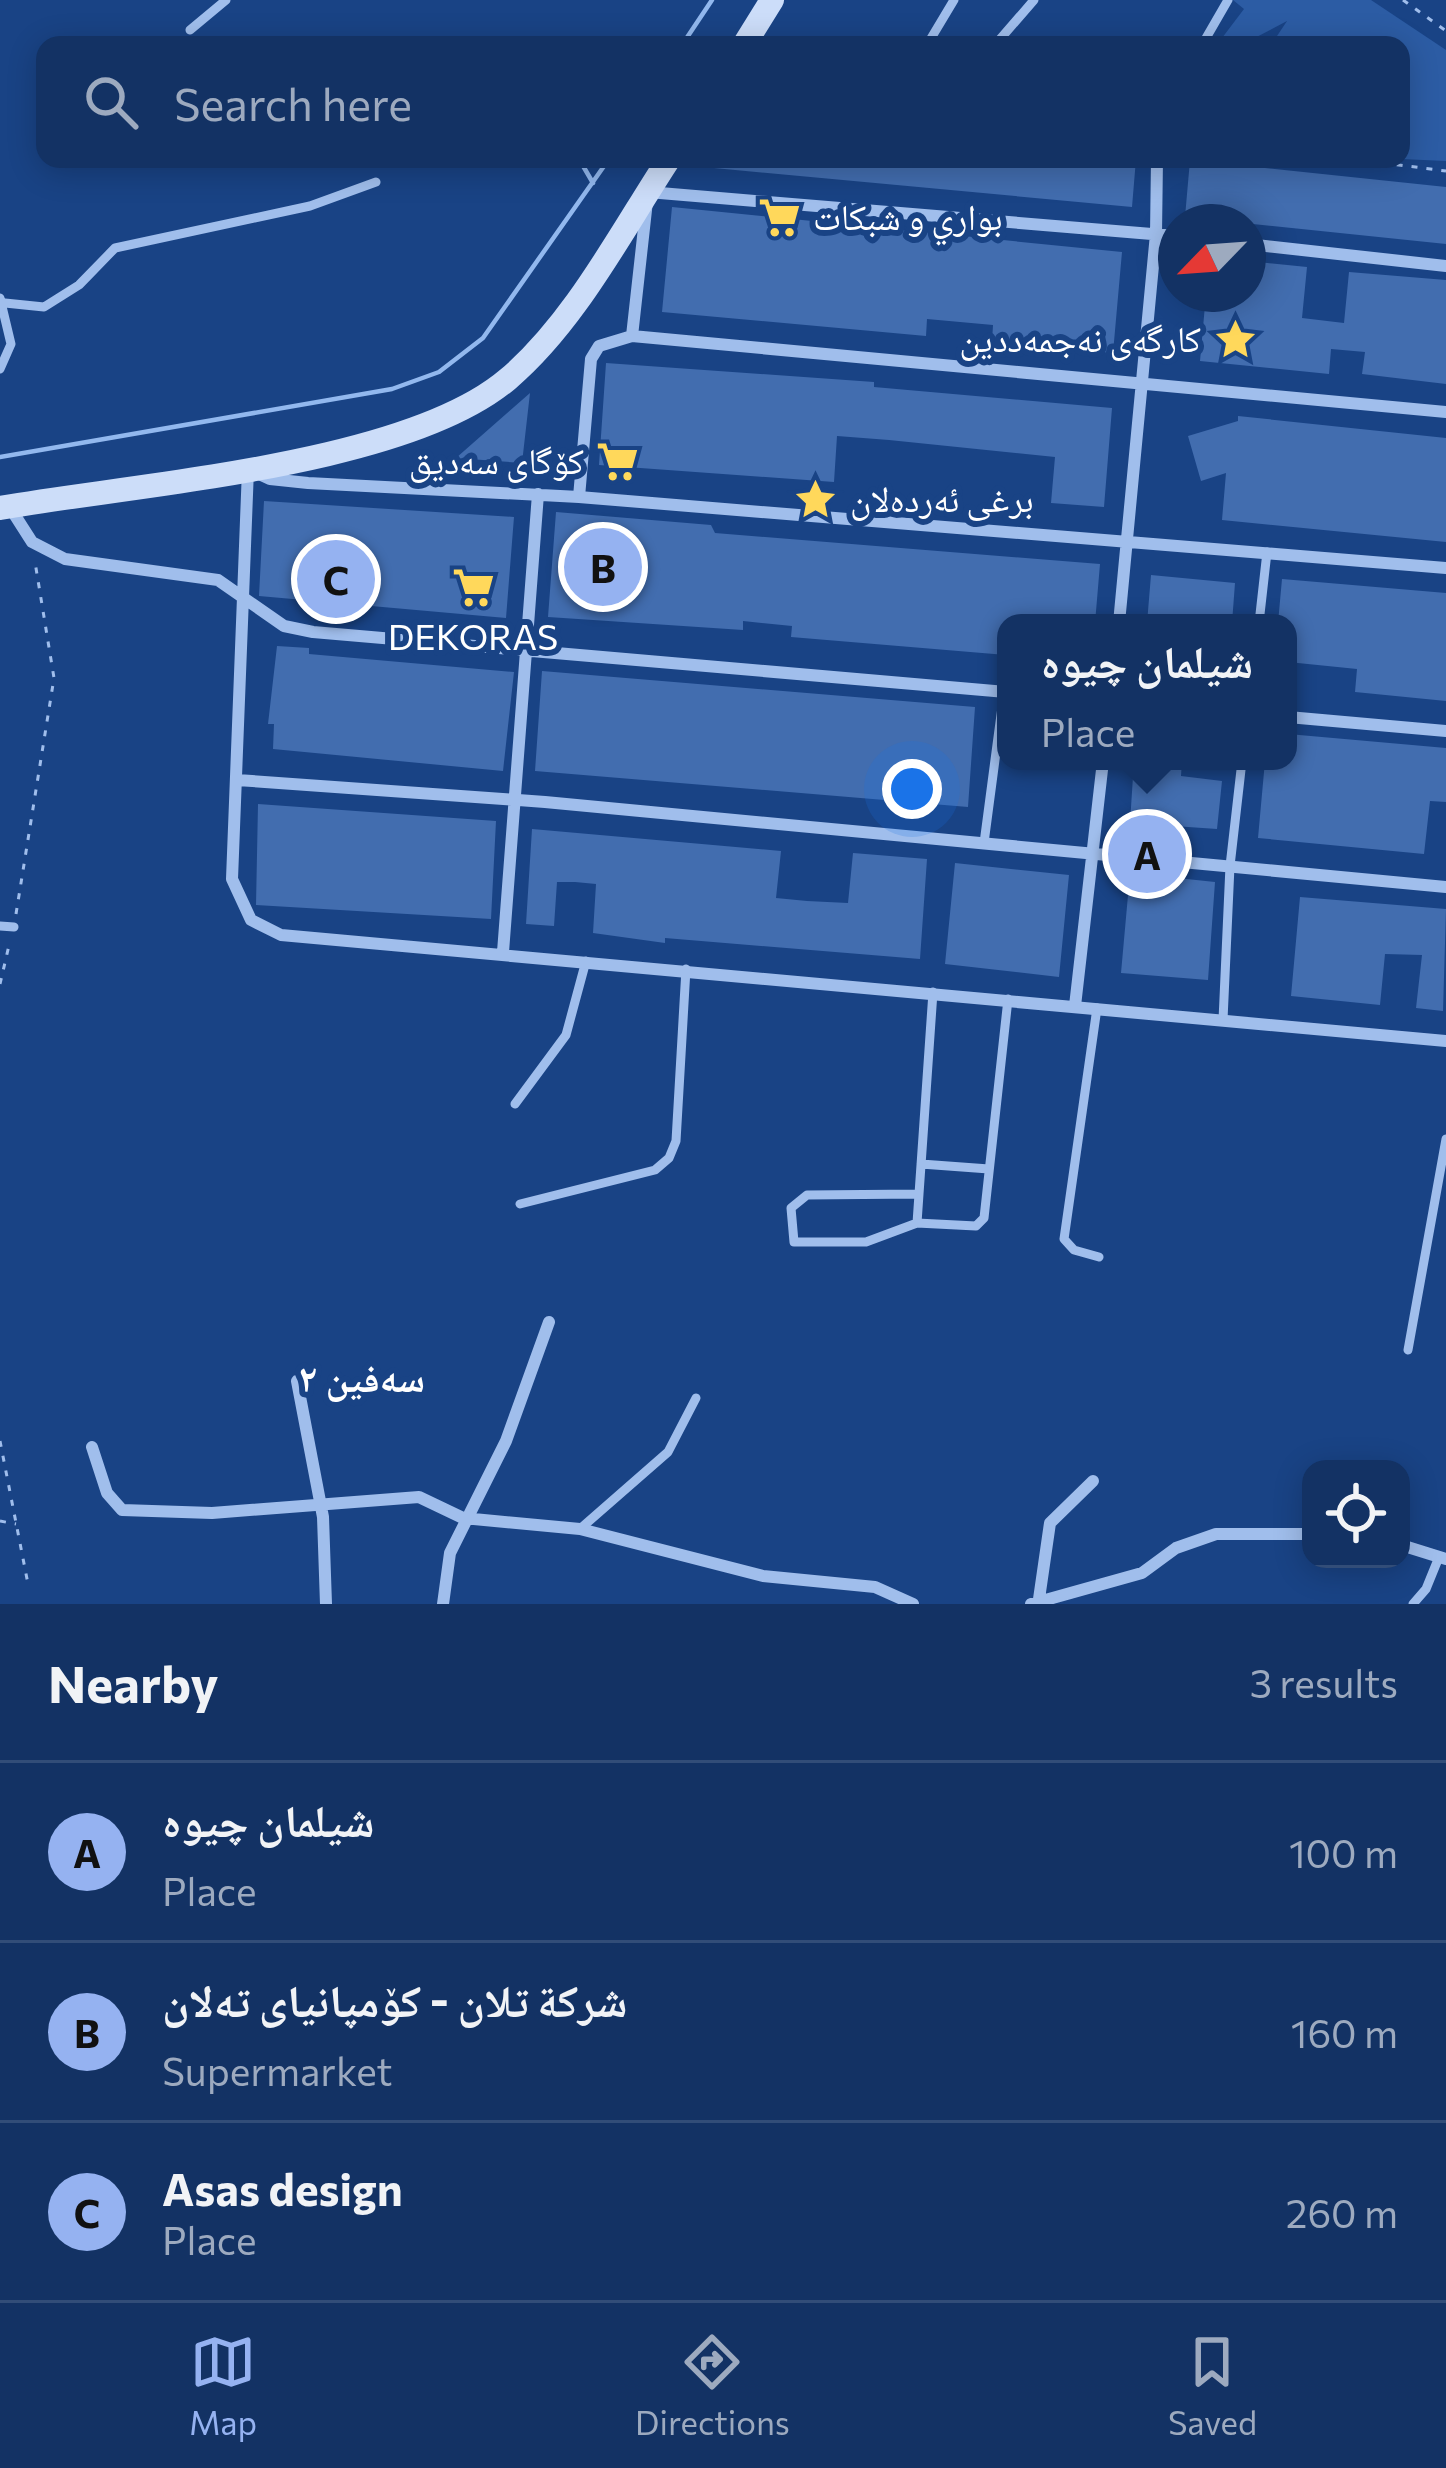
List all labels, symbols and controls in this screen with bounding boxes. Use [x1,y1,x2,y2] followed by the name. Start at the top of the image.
[36,36,1410,168] search box
[78,69,144,135] icon: search
[174,75,412,130] text: Search here
[813,193,1003,246] place label: بواري و شبكات
[756,194,802,240] supermarket icon: بواري و شبكات
[1158,204,1266,312] north arrow
[959,315,1201,361] place label: کارگەی نەجمەددین
[1212,316,1258,362] place icon: کارگەی نەجمەددین
[409,437,584,483] place label: کۆگای سەدیق
[595,438,641,484] supermarket icon: کۆگای سەدیق
[850,475,1034,521] place label: برغی ئەردەلان
[793,476,839,522] place icon: برغی ئەردەلان
[564,522,642,612] pin: B
[297,534,375,624] pin: C
[450,564,496,610] supermarket icon: DEKORAS
[388,613,558,657] place label: DEKORAS
[997,614,1297,770] popup
[1041,632,1253,687] text: شيلمان چیوه
[1041,707,1135,755] text: Place
[882,759,942,819] your location
[1108,809,1186,899] pin: A
[299,1352,425,1402] district label: سەفین ٢
[1302,1460,1410,1568] map controls
[1302,1460,1410,1568] button: locate
[48,1651,218,1714] text: Nearby
[1250,1658,1398,1706] text: 3 results
[162,1791,375,1846] text: شيلمان چیوه
[73,1828,101,1876] text: A
[1289,1828,1398,1876] text: 100 m
[162,1866,257,1914] text: Place
[162,1971,627,2026] text: شركة تلان - کۆمپانیای تەلان
[74,2008,100,2056] text: B
[1291,2008,1398,2056] text: 160 m
[162,2046,392,2094] text: Supermarket
[162,2160,403,2215] text: Asas design
[74,2188,100,2236] text: C
[1286,2188,1398,2236] text: 260 m
[162,2215,257,2263] text: Place
[189,2329,257,2442] tab: Map
[635,2329,790,2442] tab: Directions
[1168,2329,1257,2442] tab: Saved

